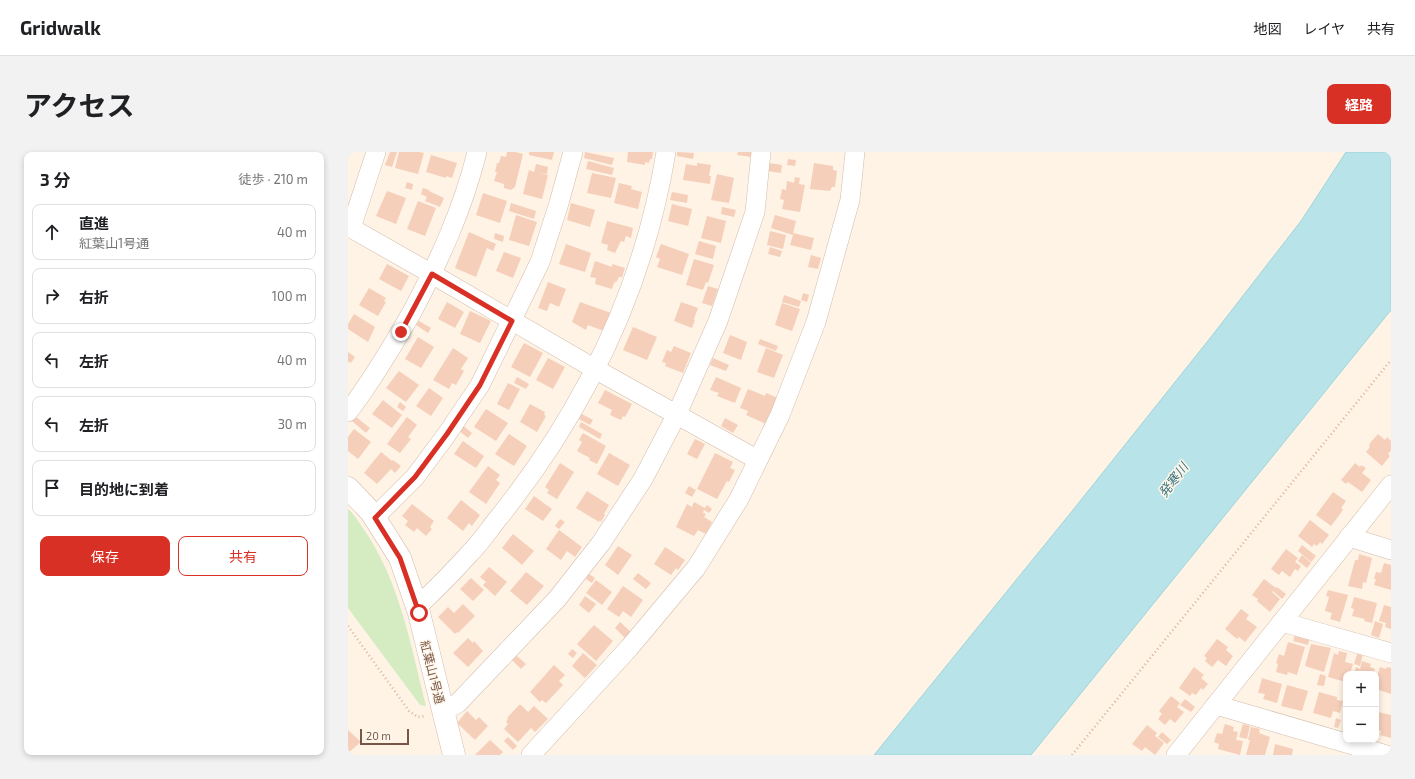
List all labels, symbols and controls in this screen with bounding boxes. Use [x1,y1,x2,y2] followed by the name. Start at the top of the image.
[20,16,101,39] text: Gridwalk
[1253,20,1281,37] text: 地図
[1303,20,1345,37] text: レイヤ
[1367,20,1395,37] text: 共有
[1327,84,1391,124] button: 経路
[24,88,135,122] text: アクセス
[40,169,70,189] text: 3 分
[239,171,308,187] text: 徒歩 · 210 m
[79,214,109,232] text: 直進
[41,221,63,243] icon: ahead
[277,224,307,240] text: 40 m
[79,235,149,251] text: 紅葉山1号通
[41,285,63,307] icon: right
[79,288,109,306] text: 右折
[272,288,307,304] text: 100 m
[392,323,410,341] route end
[41,349,63,371] icon: left
[79,352,109,370] text: 左折
[277,352,307,368] text: 40 m
[41,413,63,435] icon: left
[79,416,109,434] text: 左折
[278,416,307,432] text: 30 m
[1155,458,1192,500] water label: 発寒川
[41,477,63,499] icon: arrive
[79,480,169,498] text: 目的地に到着
[40,536,170,576] button: 保存
[178,536,308,576] button: 共有
[410,604,428,622] route start
[418,639,448,705] street label: 紅葉山1号通
[1343,671,1379,743] map controls
[1343,671,1379,707] button: +
[1343,707,1379,743] button: −
[360,727,409,746] scale bar
[366,729,391,742] text: 20 m

